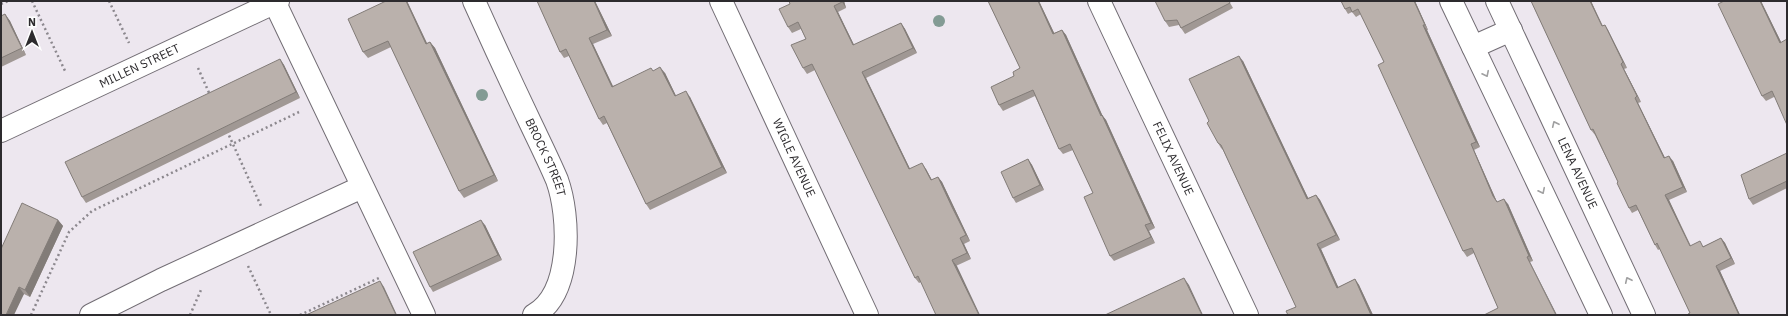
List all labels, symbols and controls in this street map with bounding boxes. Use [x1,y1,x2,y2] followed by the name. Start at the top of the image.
[12,12,52,52] north arrow
[28,15,36,29] text: N
[97,40,182,91] street label: MILLEN STREET
[1481,70,1489,77] one-way arrow
[522,116,569,198] street label: BROCK STREET
[770,116,819,199] street label: WIGLE AVENUE
[1150,119,1197,198] street label: FELIX AVENUE
[1552,121,1560,128] one-way arrow
[1555,135,1601,211] street label: LENA AVENUE
[1537,187,1545,195] one-way arrow
[1625,276,1633,284] one-way arrow

